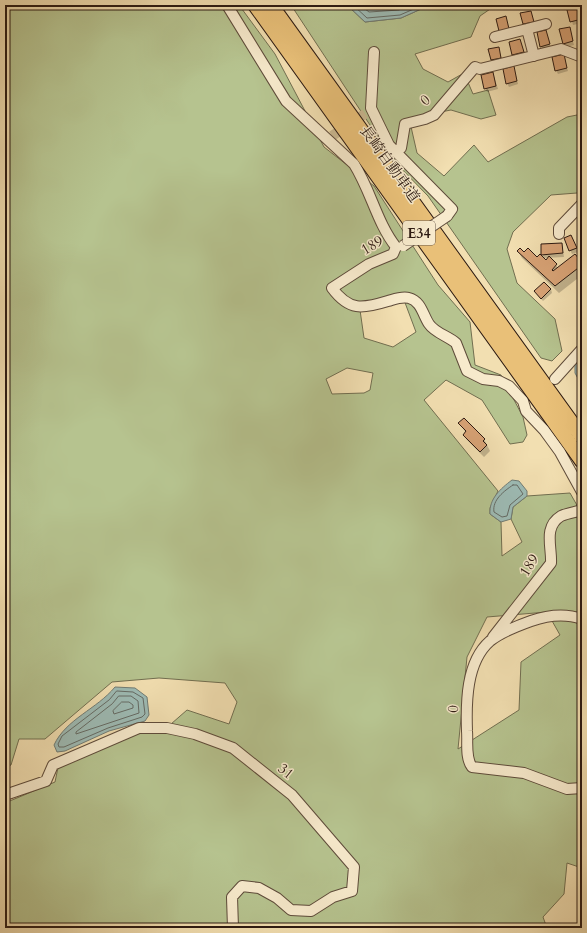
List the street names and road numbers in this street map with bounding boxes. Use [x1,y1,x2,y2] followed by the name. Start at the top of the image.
[416,90,435,110] street label: 0
[355,122,425,206] street label: 長崎自動車道
[403,221,435,245] road number: E34
[357,230,387,260] street label: 189
[514,550,544,580] street label: 189
[443,704,463,713] street label: 0
[274,758,298,784] street label: 31

